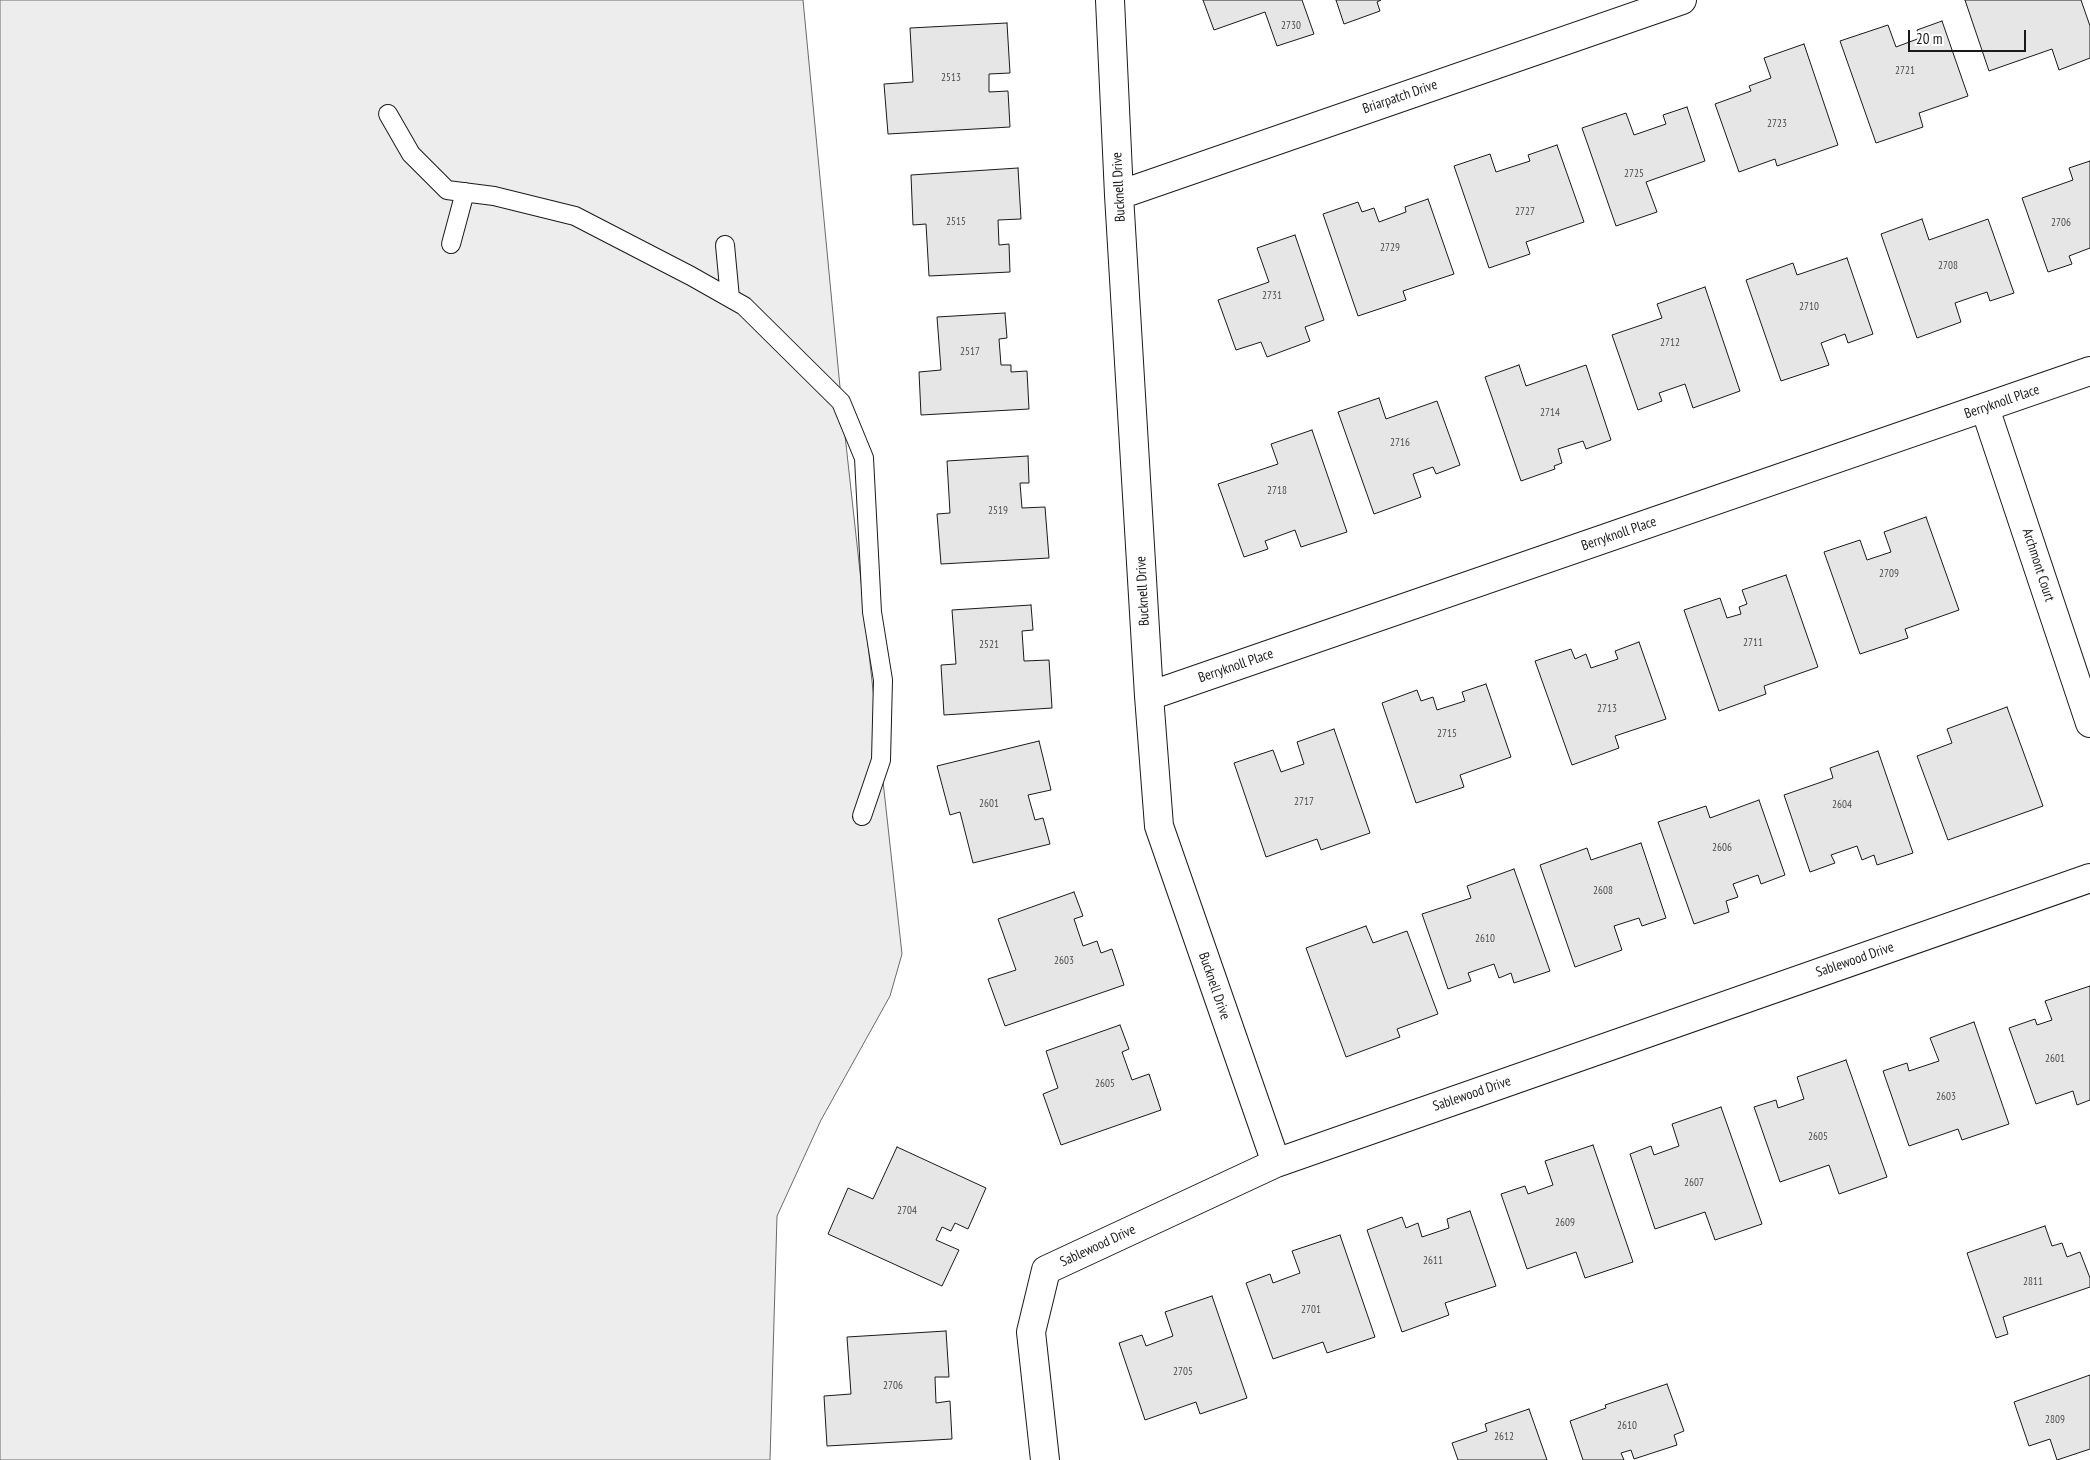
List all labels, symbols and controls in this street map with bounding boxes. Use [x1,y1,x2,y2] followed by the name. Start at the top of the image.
[1281,19,1301,33] house number: 2730
[1910,20,2028,52] scale bar
[1916,29,1942,48] text: 20 m
[1895,64,1915,78] house number: 2721
[941,71,961,85] house number: 2513
[1360,76,1440,118] street label: Briarpatch Drive
[1767,117,1787,131] house number: 2723
[1109,152,1129,222] street label: Bucknell Drive
[1624,167,1644,181] house number: 2725
[1515,205,1535,219] house number: 2727
[946,215,966,229] house number: 2515
[2051,216,2071,230] house number: 2706
[1380,241,1400,255] house number: 2729
[1938,259,1958,273] house number: 2708
[1262,289,1282,303] house number: 2731
[1799,300,1819,314] house number: 2710
[1660,336,1680,350] house number: 2712
[960,345,980,359] house number: 2517
[1962,381,2042,423] street label: Berryknoll Place
[1540,406,1560,420] house number: 2714
[1390,436,1410,450] house number: 2716
[1267,484,1287,498] house number: 2718
[988,504,1008,518] house number: 2519
[1579,513,1659,555] street label: Berryknoll Place
[2018,526,2058,604] street label: Archmont Court
[1133,556,1153,626] street label: Bucknell Drive
[1879,567,1899,581] house number: 2709
[1743,636,1763,650] house number: 2711
[979,638,999,652] house number: 2521
[1196,645,1276,687] street label: Berryknoll Place
[1597,702,1617,716] house number: 2713
[1437,727,1457,741] house number: 2715
[1294,795,1314,809] house number: 2717
[979,797,999,811] house number: 2601
[1832,798,1852,812] house number: 2604
[1712,841,1732,855] house number: 2606
[1593,884,1613,898] house number: 2608
[1475,932,1495,946] house number: 2610
[1814,939,1896,981] street label: Sablewood Drive
[1195,950,1233,1022] street label: Bucknell Drive
[1054,954,1074,968] house number: 2603
[2045,1052,2065,1066] house number: 2601
[1431,1073,1513,1115] street label: Sablewood Drive
[1095,1077,1115,1091] house number: 2605
[1936,1090,1956,1104] house number: 2603
[1808,1130,1828,1144] house number: 2605
[1684,1176,1704,1190] house number: 2607
[897,1204,917,1218] house number: 2704
[1555,1216,1575,1230] house number: 2609
[1058,1221,1138,1271] street label: Sablewood Drive
[1423,1254,1443,1268] house number: 2611
[2023,1275,2043,1289] house number: 2811
[1301,1303,1321,1317] house number: 2701
[1173,1365,1193,1379] house number: 2705
[883,1379,903,1393] house number: 2706
[2045,1413,2065,1427] house number: 2809
[1617,1419,1637,1433] house number: 2610
[1494,1430,1514,1444] house number: 2612

